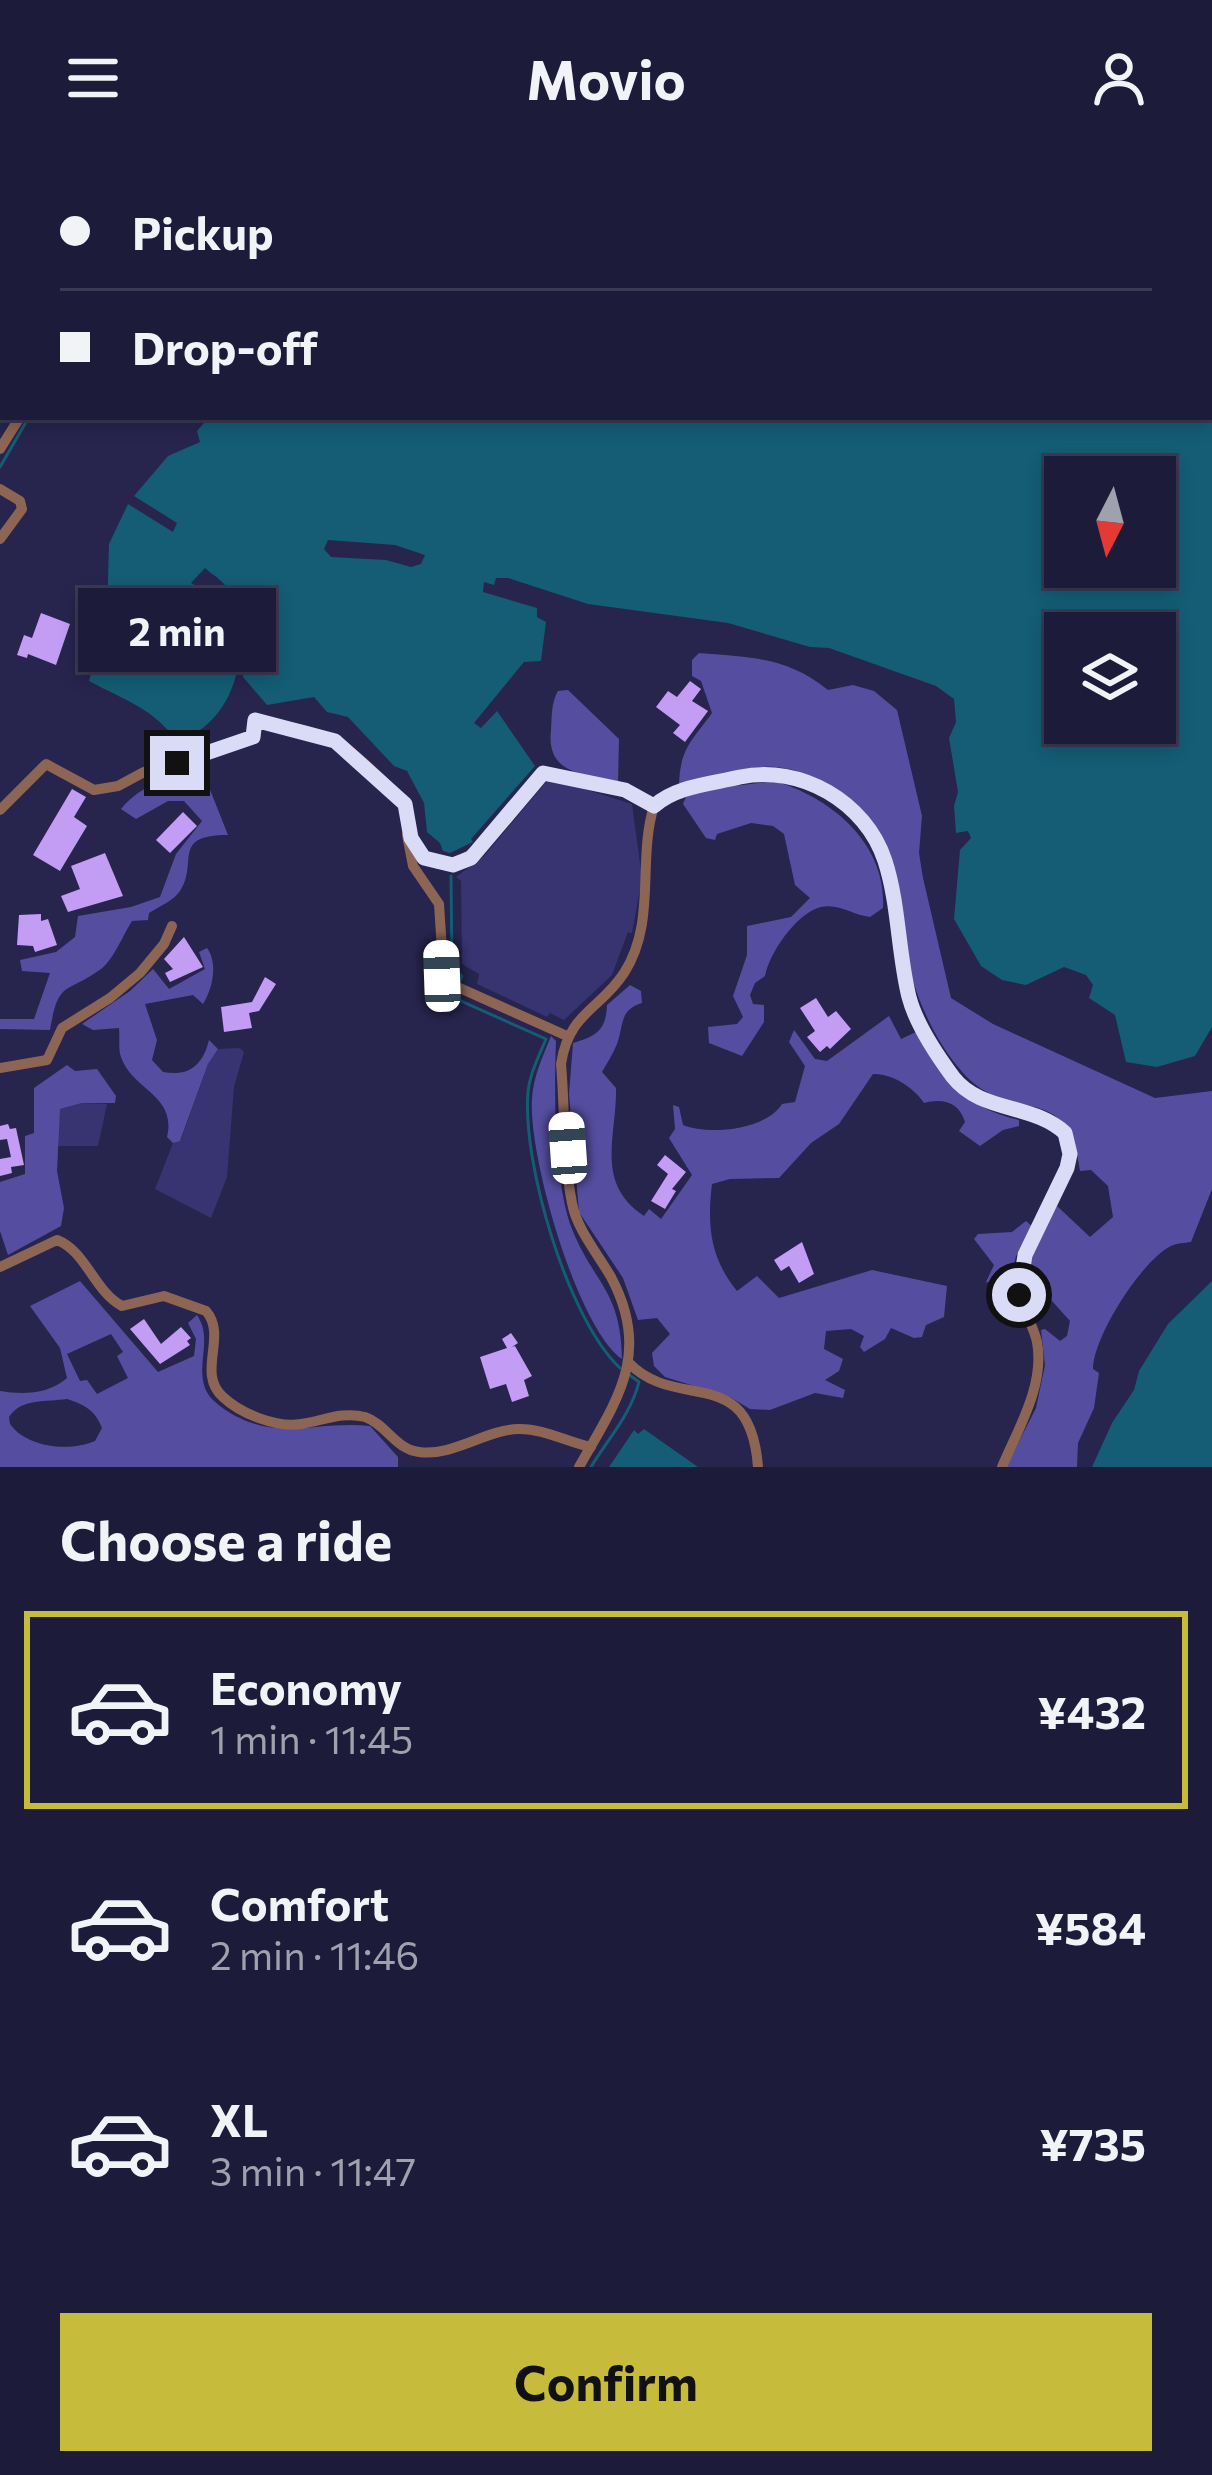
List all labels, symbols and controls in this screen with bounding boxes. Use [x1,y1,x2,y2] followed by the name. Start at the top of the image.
[60,45,126,111] icon: menu
[526,45,686,111] text: Movio
[1086,45,1152,111] icon: person
[132,204,274,259] text: Pickup
[132,319,318,374] text: Drop-off
[1044,456,1176,588] north arrow
[1044,456,1176,744] map controls
[78,589,276,673] callout: 2 min
[128,606,226,654] text: 2 min
[1044,612,1176,744] button: layers
[150,736,204,790] route end
[423,939,461,1013] car
[548,1111,588,1185] car
[992,1268,1046,1322] route start
[60,1506,392,1572] text: Choose a ride
[66,1656,174,1764] icon: car
[210,1659,402,1714] text: Economy
[1038,1683,1146,1738] text: ¥432
[210,1714,413,1762] text: 1 min · 11:45
[66,1872,174,1980] icon: car
[210,1875,389,1930] text: Comfort
[1035,1899,1146,1954] text: ¥584
[210,1930,419,1978] text: 2 min · 11:46
[66,2088,174,2196] icon: car
[210,2091,268,2146] text: XL
[1040,2115,1146,2170] text: ¥735
[210,2146,416,2194] text: 3 min · 11:47
[60,2313,1152,2451] button: Confirm

